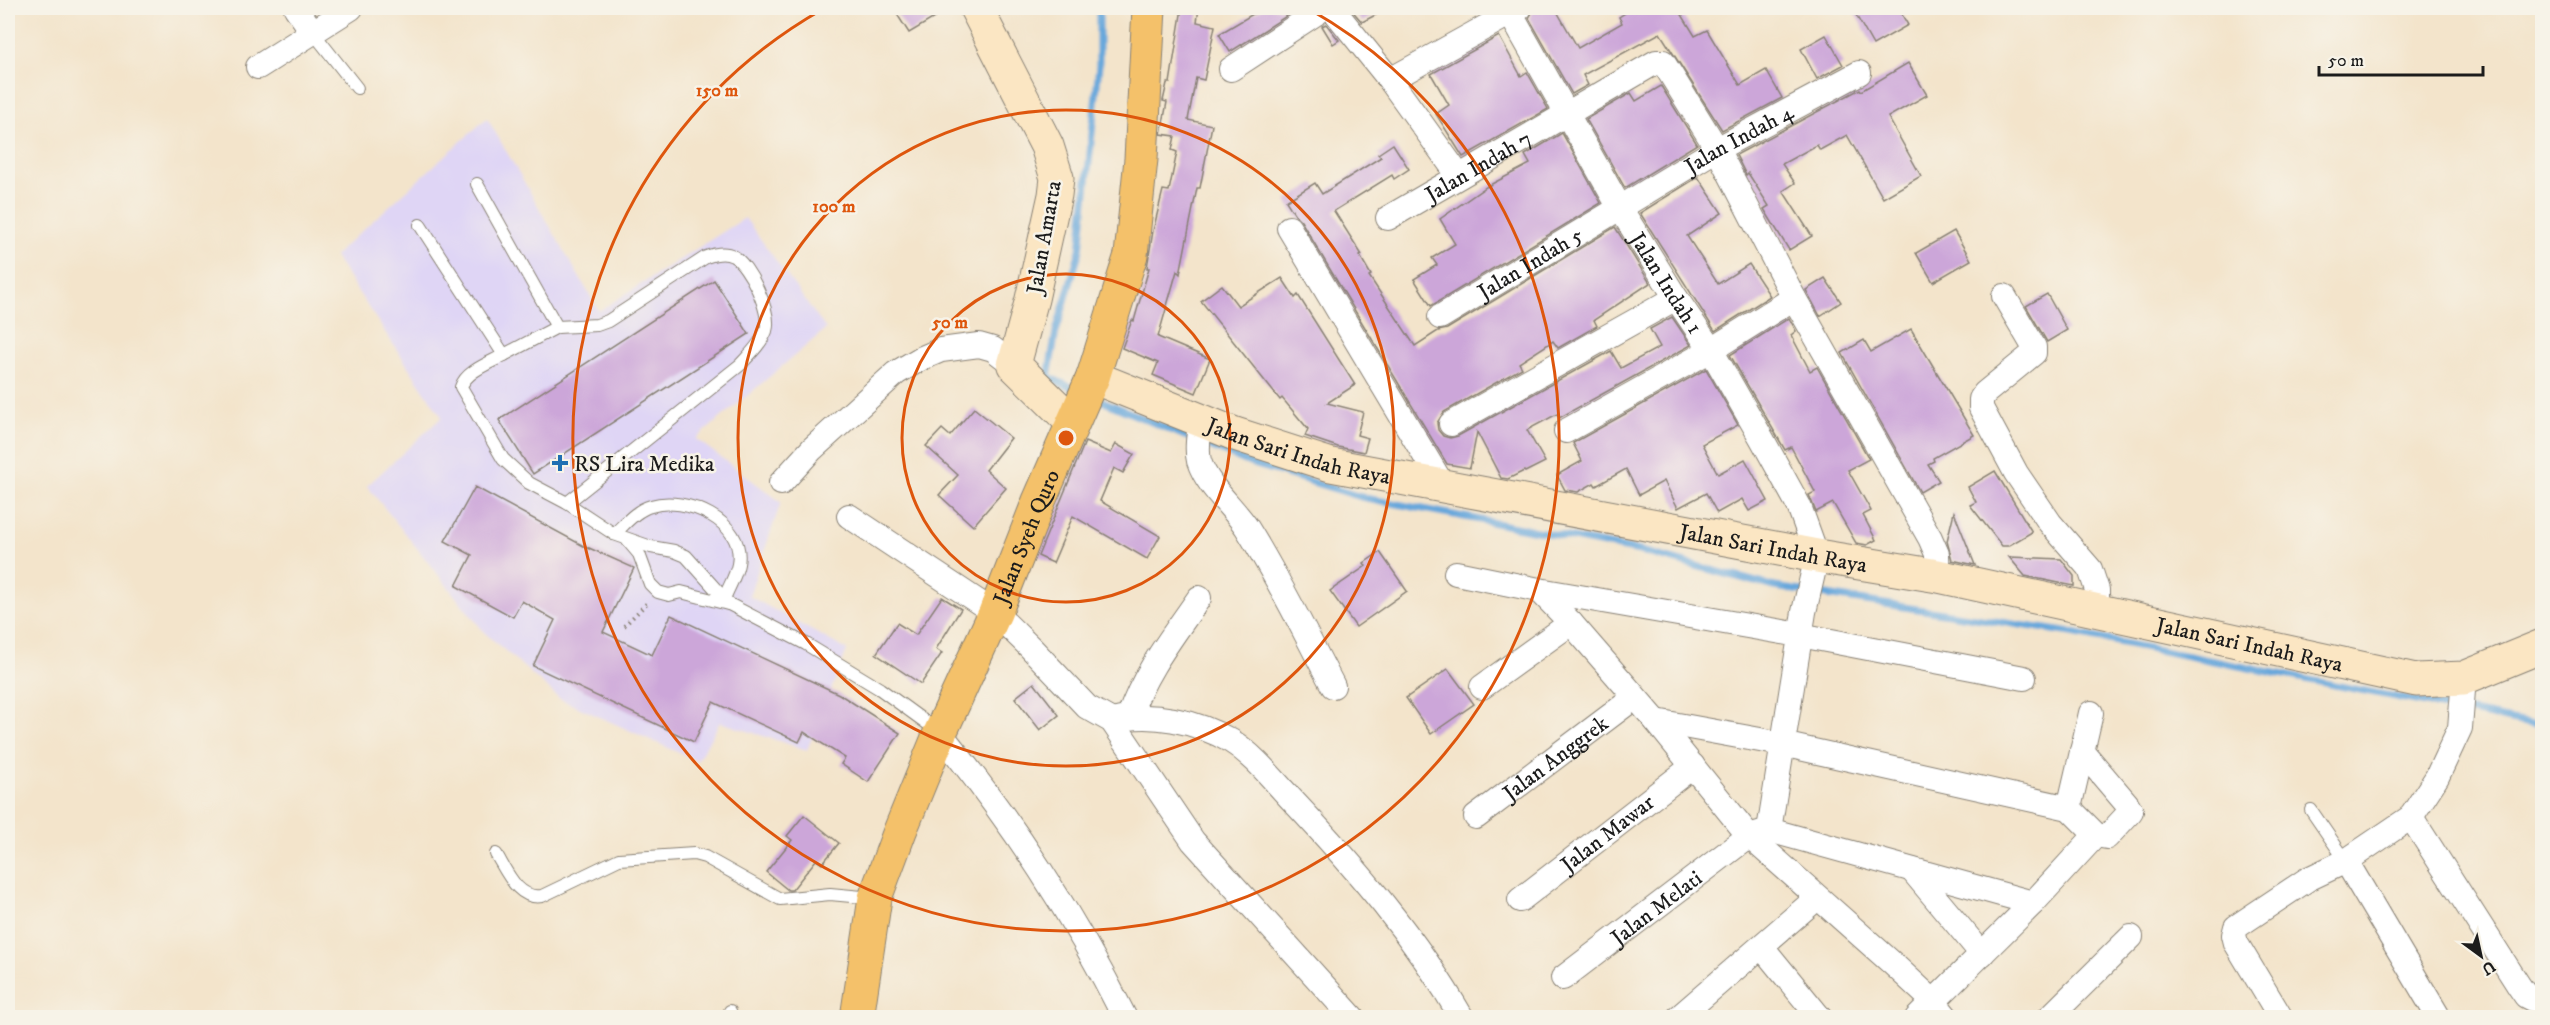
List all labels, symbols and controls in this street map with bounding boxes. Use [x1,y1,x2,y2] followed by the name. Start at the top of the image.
[2319,39,2482,77] scale bar
[2328,50,2364,72] text: 50 m
[696,80,739,102] text: 150 m
[1678,98,1799,181] street label: Jalan Indah 4
[1419,125,1537,209] street label: Jalan Indah 7
[1021,178,1068,298] street label: Jalan Amarta
[812,196,856,218] text: 100 m
[1471,222,1588,307] street label: Jalan Indah 5
[1622,226,1708,339] street label: Jalan Indah 1
[931,312,968,334] text: 50 m
[1201,411,1393,491] street label: Jalan Sari Indah Raya
[1056,428,1076,448] centre of rings
[574,451,715,478] place label: RS Lira Medika
[551,454,569,472] marker: RS Lira Medika
[987,466,1066,610] street label: Jalan Syeh Quro
[1675,518,1870,579] street label: Jalan Sari Indah Raya
[2152,611,2346,679] street label: Jalan Sari Indah Raya
[1496,710,1614,808] street label: Jalan Anggrek
[1554,789,1661,880] street label: Jalan Mawar
[1604,865,1708,953] street label: Jalan Melati
[2451,926,2511,986] north arrow
[2477,956,2499,980] text: U

